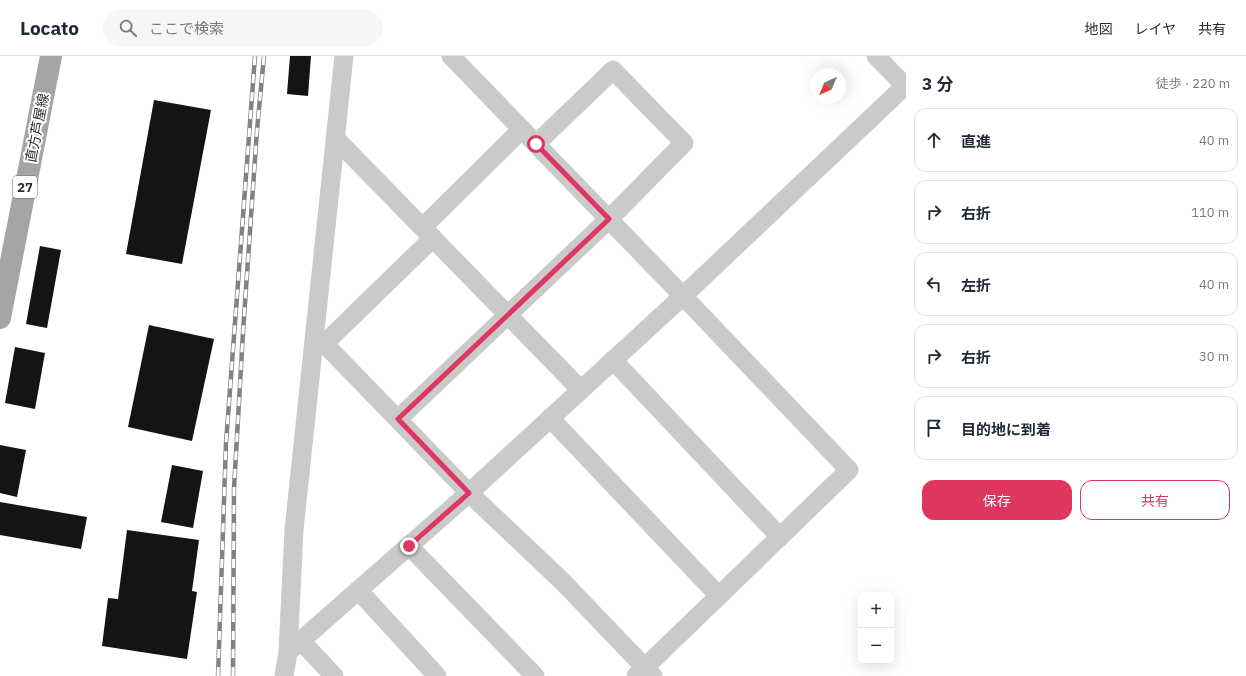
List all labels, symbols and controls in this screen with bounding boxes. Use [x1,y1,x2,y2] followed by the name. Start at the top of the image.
[103,10,383,46] search box
[20,16,79,40] text: Locato
[117,17,139,39] icon: search
[149,19,224,38] text: ここで検索
[1084,20,1112,38] text: 地図
[1134,20,1176,38] text: レイヤ
[1198,20,1226,38] text: 共有
[810,68,846,104] north arrow
[922,73,953,95] text: 3 分
[1156,75,1230,92] text: 徒歩 · 220 m
[21,92,53,164] street label: 直方芦屋線
[923,129,945,151] icon: ahead
[961,132,991,151] text: 直進
[1199,132,1229,149] text: 40 m
[527,135,545,153] route start
[13,176,37,198] road number: 27
[923,201,945,223] icon: right
[961,204,991,223] text: 右折
[1191,204,1229,221] text: 110 m
[923,273,945,295] icon: left
[961,276,991,295] text: 左折
[1199,276,1229,293] text: 40 m
[923,345,945,367] icon: right
[961,348,991,367] text: 右折
[1199,348,1229,365] text: 30 m
[923,417,945,439] icon: arrive
[961,420,1051,439] text: 目的地に到着
[922,480,1072,520] button: 保存
[1080,480,1230,520] button: 共有
[400,537,418,555] route end
[858,592,894,664] map controls
[858,592,894,628] button: +
[858,628,894,664] button: −

